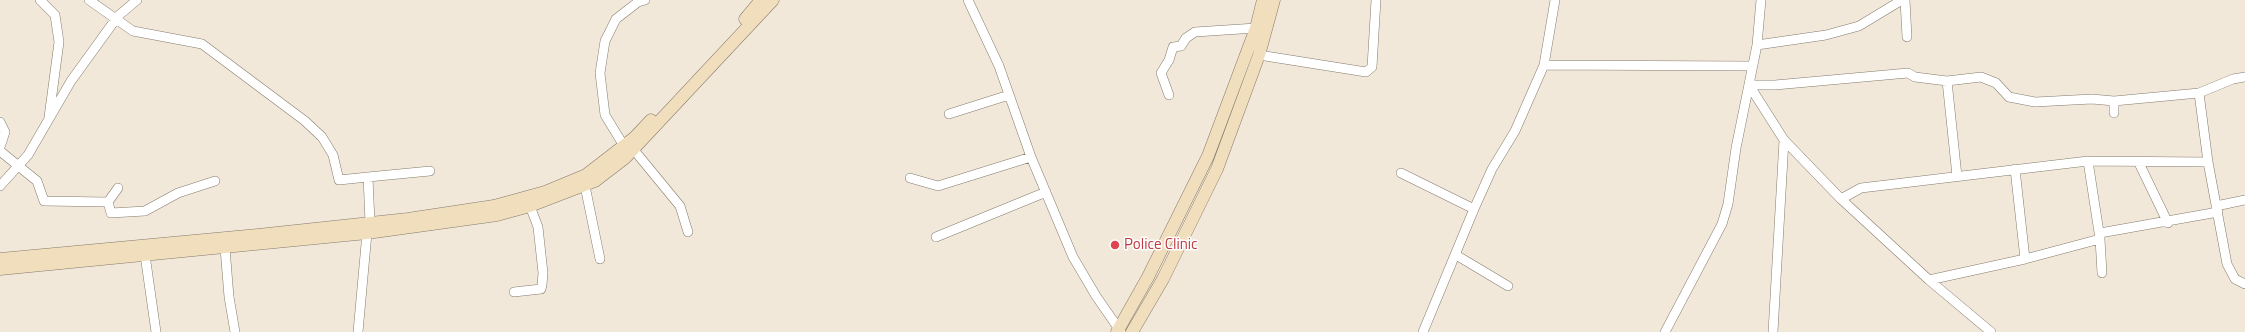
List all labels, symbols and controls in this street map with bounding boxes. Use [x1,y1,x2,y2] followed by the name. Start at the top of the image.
[1124,236,1198,254] place label: Police Clinic
[1109,239,1121,251] marker: Police Clinic

